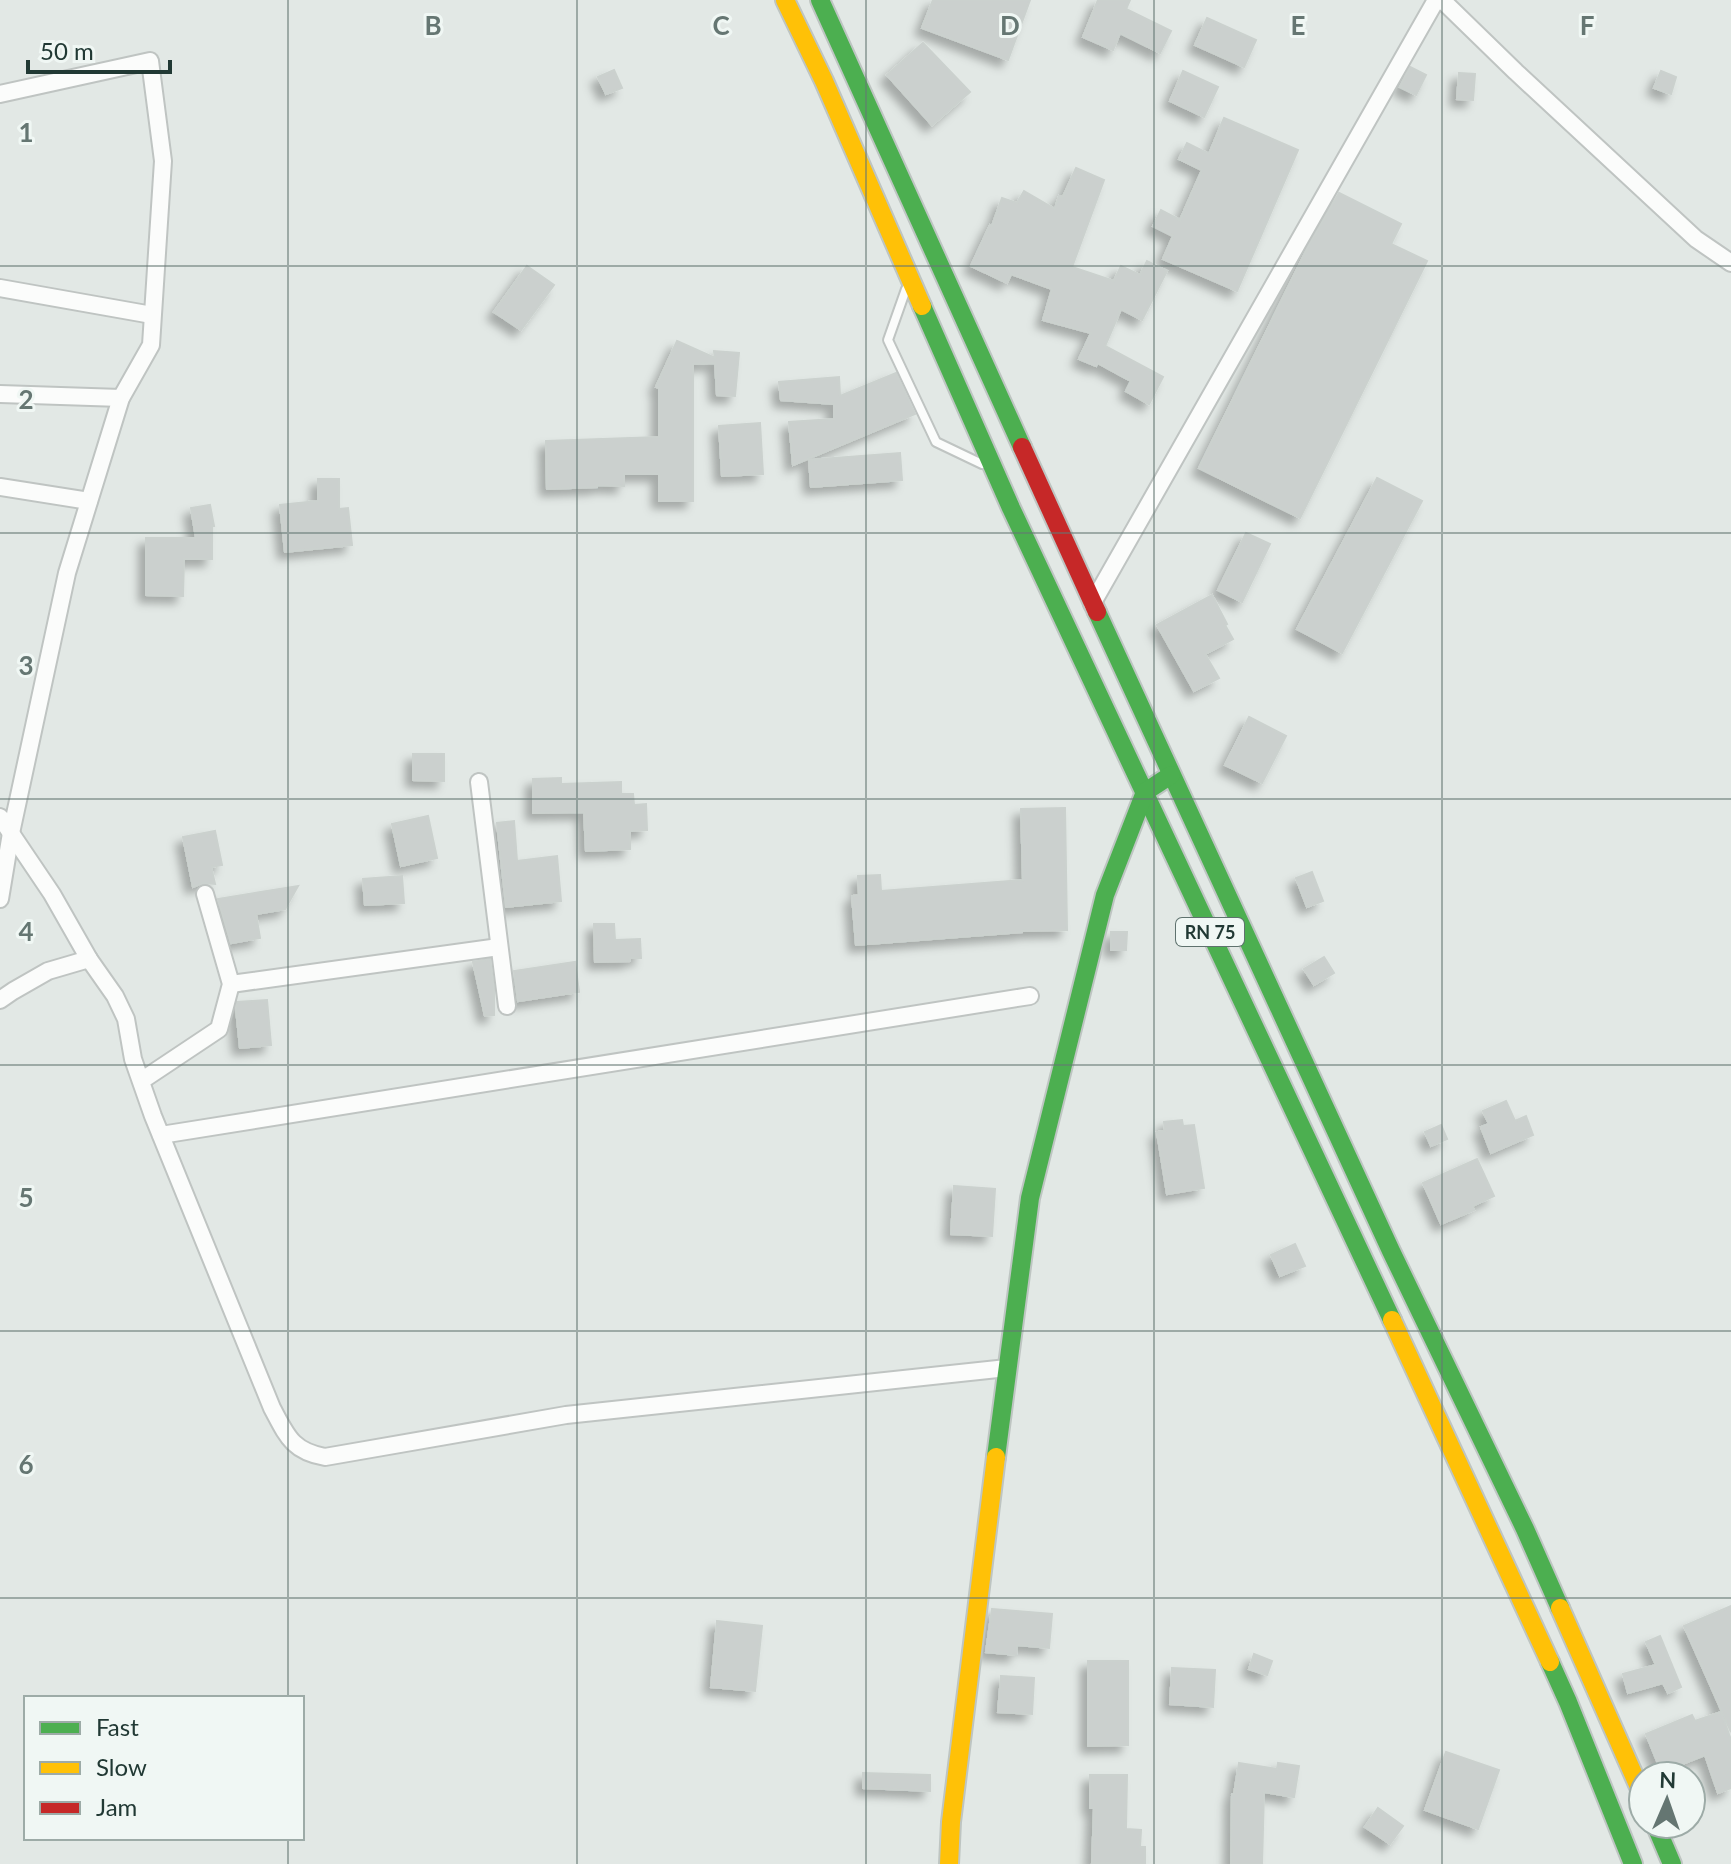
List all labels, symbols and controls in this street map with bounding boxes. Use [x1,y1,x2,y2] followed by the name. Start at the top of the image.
[424,9,442,41] text: B
[712,9,730,41] text: C
[1000,9,1020,41] text: D
[1291,9,1305,41] text: E
[1580,9,1594,41] text: F
[28,24,170,74] scale bar
[40,36,94,65] text: 50 m
[18,116,34,148] text: 1
[18,383,34,415] text: 2
[18,649,34,681] text: 3
[18,915,34,947] text: 4
[1176,918,1244,946] road number: RN 75
[18,1181,34,1213] text: 5
[18,1448,34,1480] text: 6
[24,1696,304,1840] legend
[96,1712,139,1741] text: Fast
[96,1752,147,1781] text: Slow
[1627,1760,1707,1840] north arrow
[1659,1766,1677,1793] text: N
[96,1792,137,1821] text: Jam

